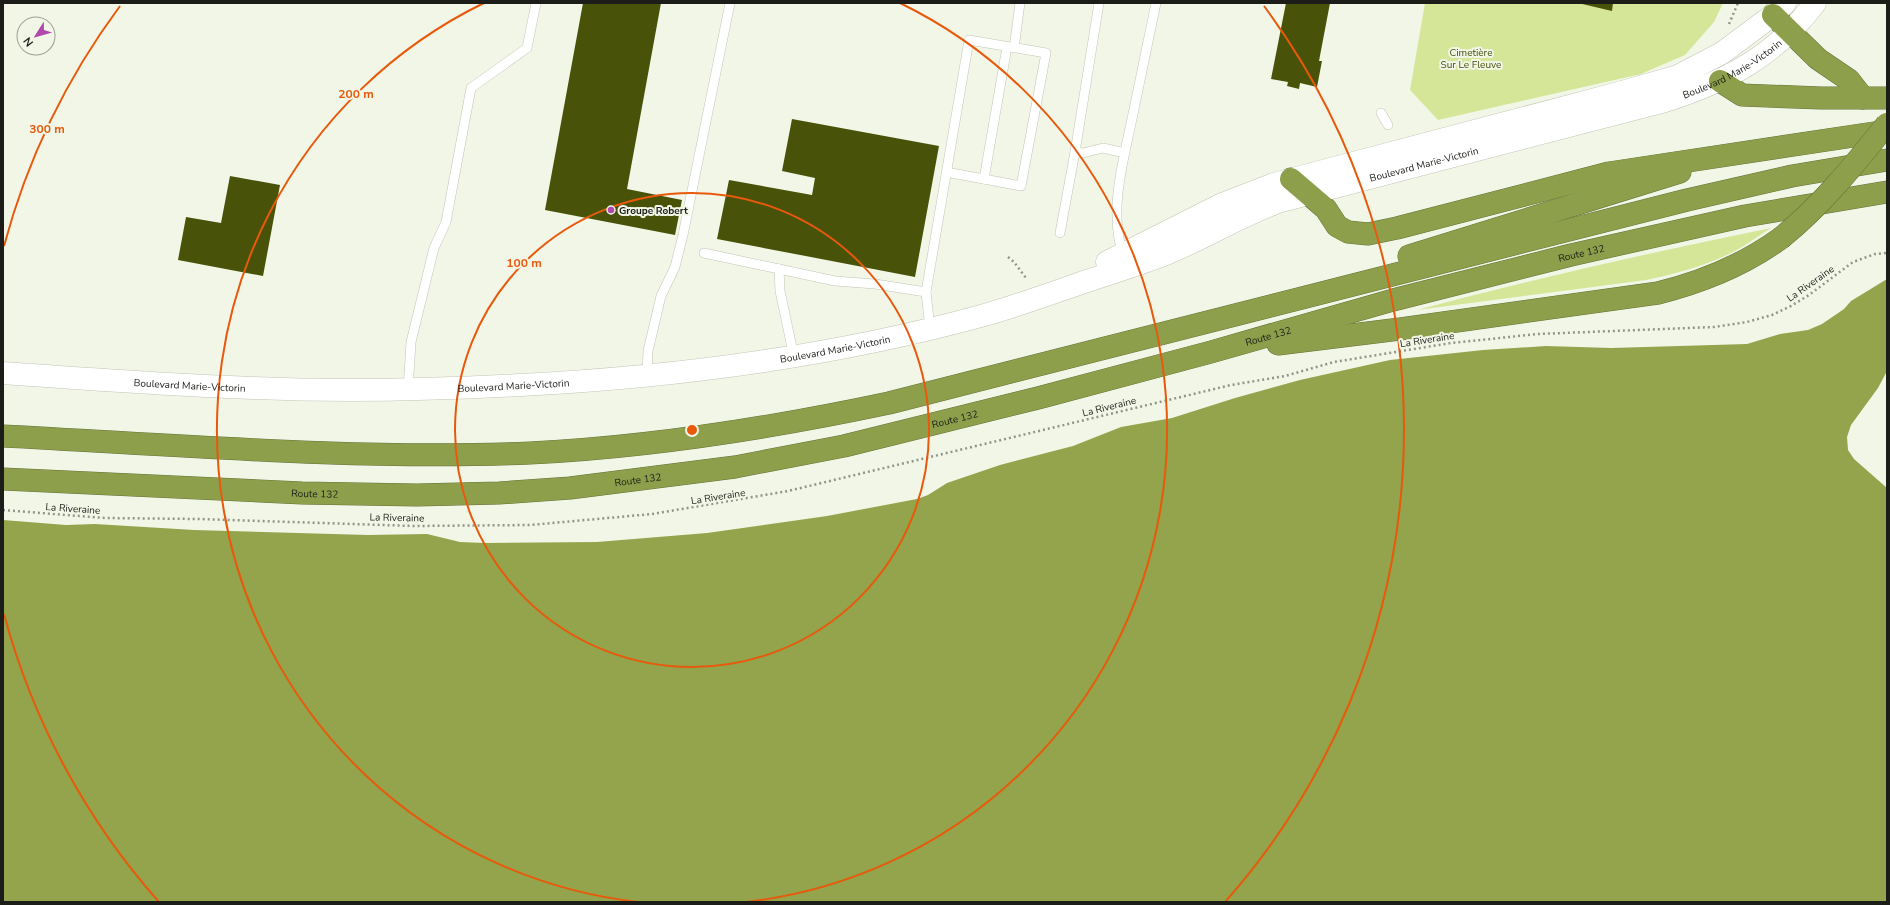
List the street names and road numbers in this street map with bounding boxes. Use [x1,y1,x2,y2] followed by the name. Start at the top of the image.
[1681,36,1785,102] street label: Boulevard Marie-Victorin
[1368,144,1480,186] street label: Boulevard Marie-Victorin
[1557,242,1606,266] street label: Route 132
[1784,262,1837,305] street label: La Riveraine
[1244,323,1293,350] street label: Route 132
[1399,329,1455,351] street label: La Riveraine
[779,332,892,367] street label: Boulevard Marie-Victorin
[133,376,246,396] street label: Boulevard Marie-Victorin
[457,376,570,396] street label: Boulevard Marie-Victorin
[1081,394,1138,420] street label: La Riveraine
[930,407,980,432] street label: Route 132
[614,470,662,490] street label: Route 132
[291,486,338,502] street label: Route 132
[690,486,746,508] street label: La Riveraine
[45,500,101,518] street label: La Riveraine
[369,511,425,525] street label: La Riveraine

